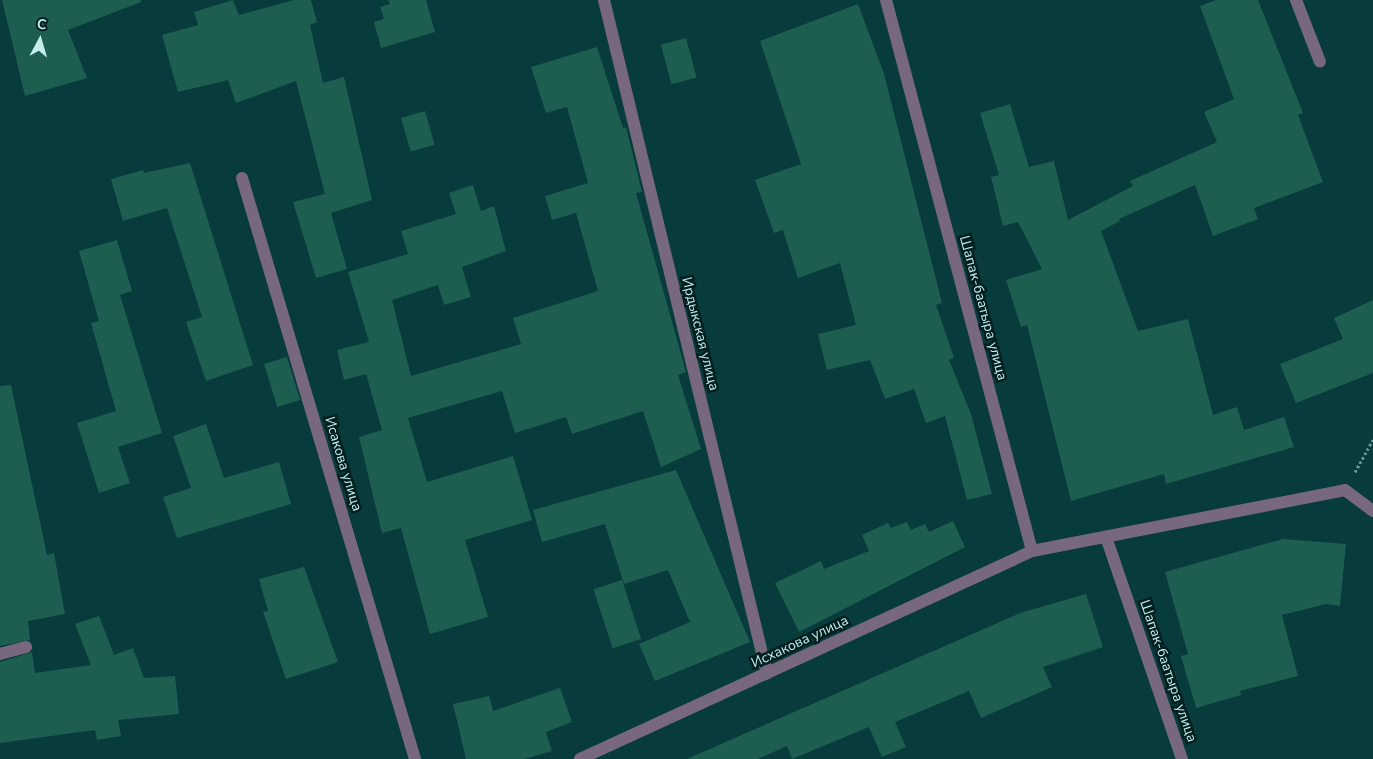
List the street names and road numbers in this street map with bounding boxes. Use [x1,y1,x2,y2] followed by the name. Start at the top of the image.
[956,234,1010,382] street label: Шапак-баатыра улица
[678,276,722,392] street label: Ирдыкская улица
[321,415,365,513] street label: Исакова улица
[1136,598,1200,744] street label: Шапак-баатыра улица
[749,612,851,672] street label: Исхакова улица

